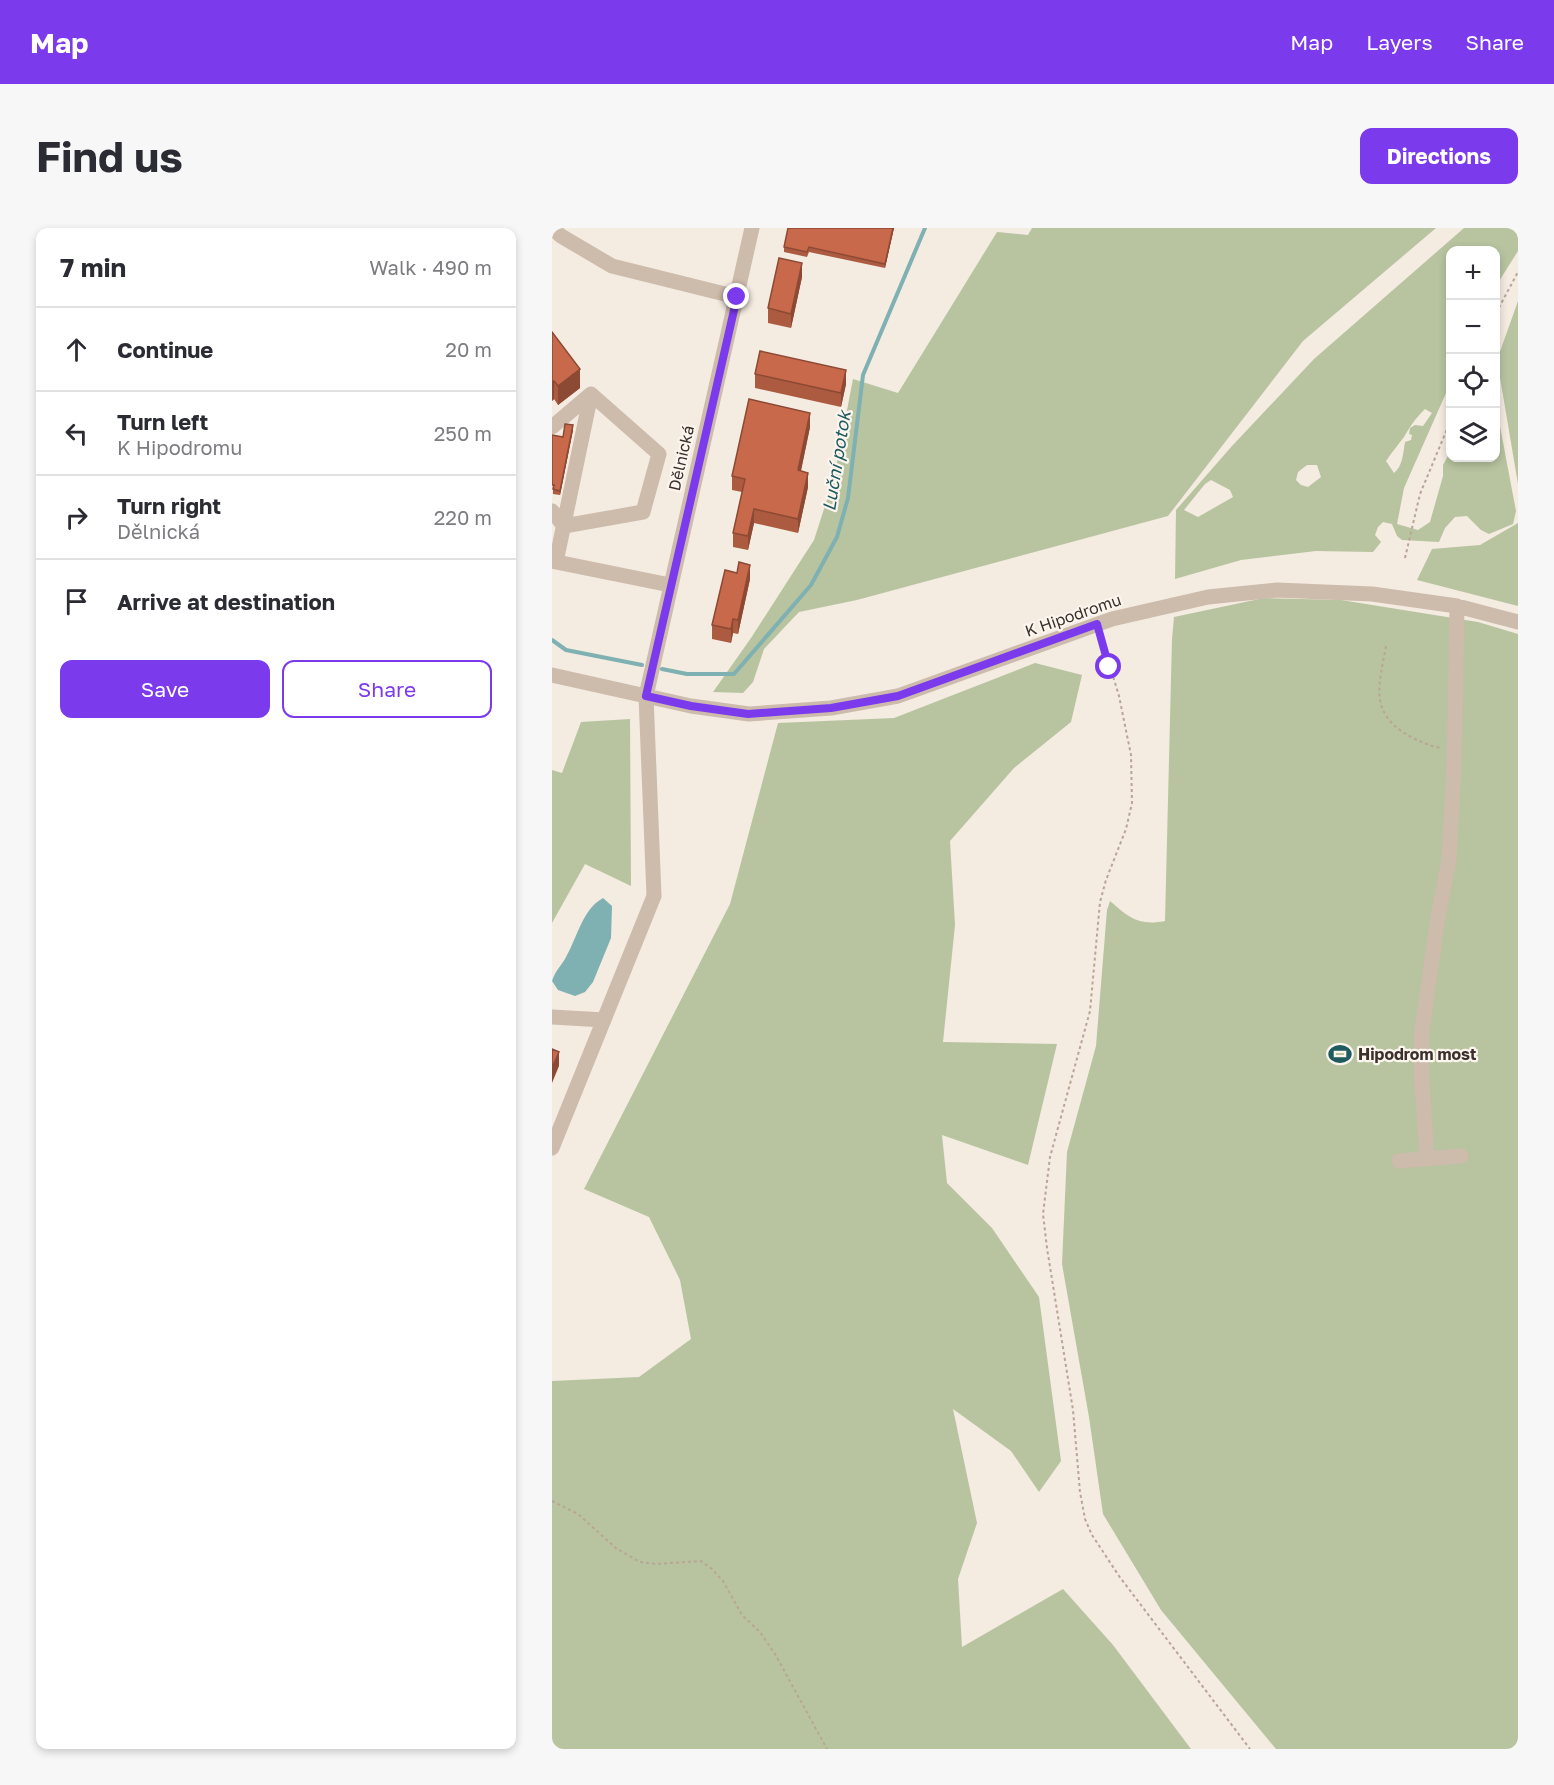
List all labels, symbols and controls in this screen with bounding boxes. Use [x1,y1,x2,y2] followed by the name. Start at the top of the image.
[30,26,88,59] text: Map
[1290,29,1333,55] text: Map
[1366,29,1433,55] text: Layers
[1466,29,1524,55] text: Share
[1360,128,1518,184] button: Directions
[36,131,183,181] text: Find us
[1446,246,1500,462] map controls
[1446,246,1500,300] button: +
[60,252,126,283] text: 7 min
[369,255,492,279] text: Walk · 490 m
[723,283,749,309] route end
[1446,300,1500,354] button: −
[60,333,93,366] icon: ahead
[117,336,213,363] text: Continue
[445,337,492,361] text: 20 m
[1446,354,1500,408] button: locate
[817,407,855,512] water label: Luční potok
[117,408,208,435] text: Turn left
[1446,408,1500,462] button: layers
[60,417,93,450] icon: left
[434,421,492,445] text: 250 m
[664,423,698,493] street label: Dělnická
[117,435,242,459] text: K Hipodromu
[117,492,221,519] text: Turn right
[60,501,93,534] icon: right
[434,505,492,529] text: 220 m
[117,519,200,543] text: Dělnická
[60,585,93,618] icon: arrive
[117,588,335,615] text: Arrive at destination
[1022,589,1124,641] street label: K Hipodromu
[1095,653,1121,679] route start
[60,660,270,718] button: Save
[282,660,492,718] button: Share
[1327,1041,1353,1067] sports icon: Hipodrom most
[1358,1044,1476,1064] place label: Hipodrom most

